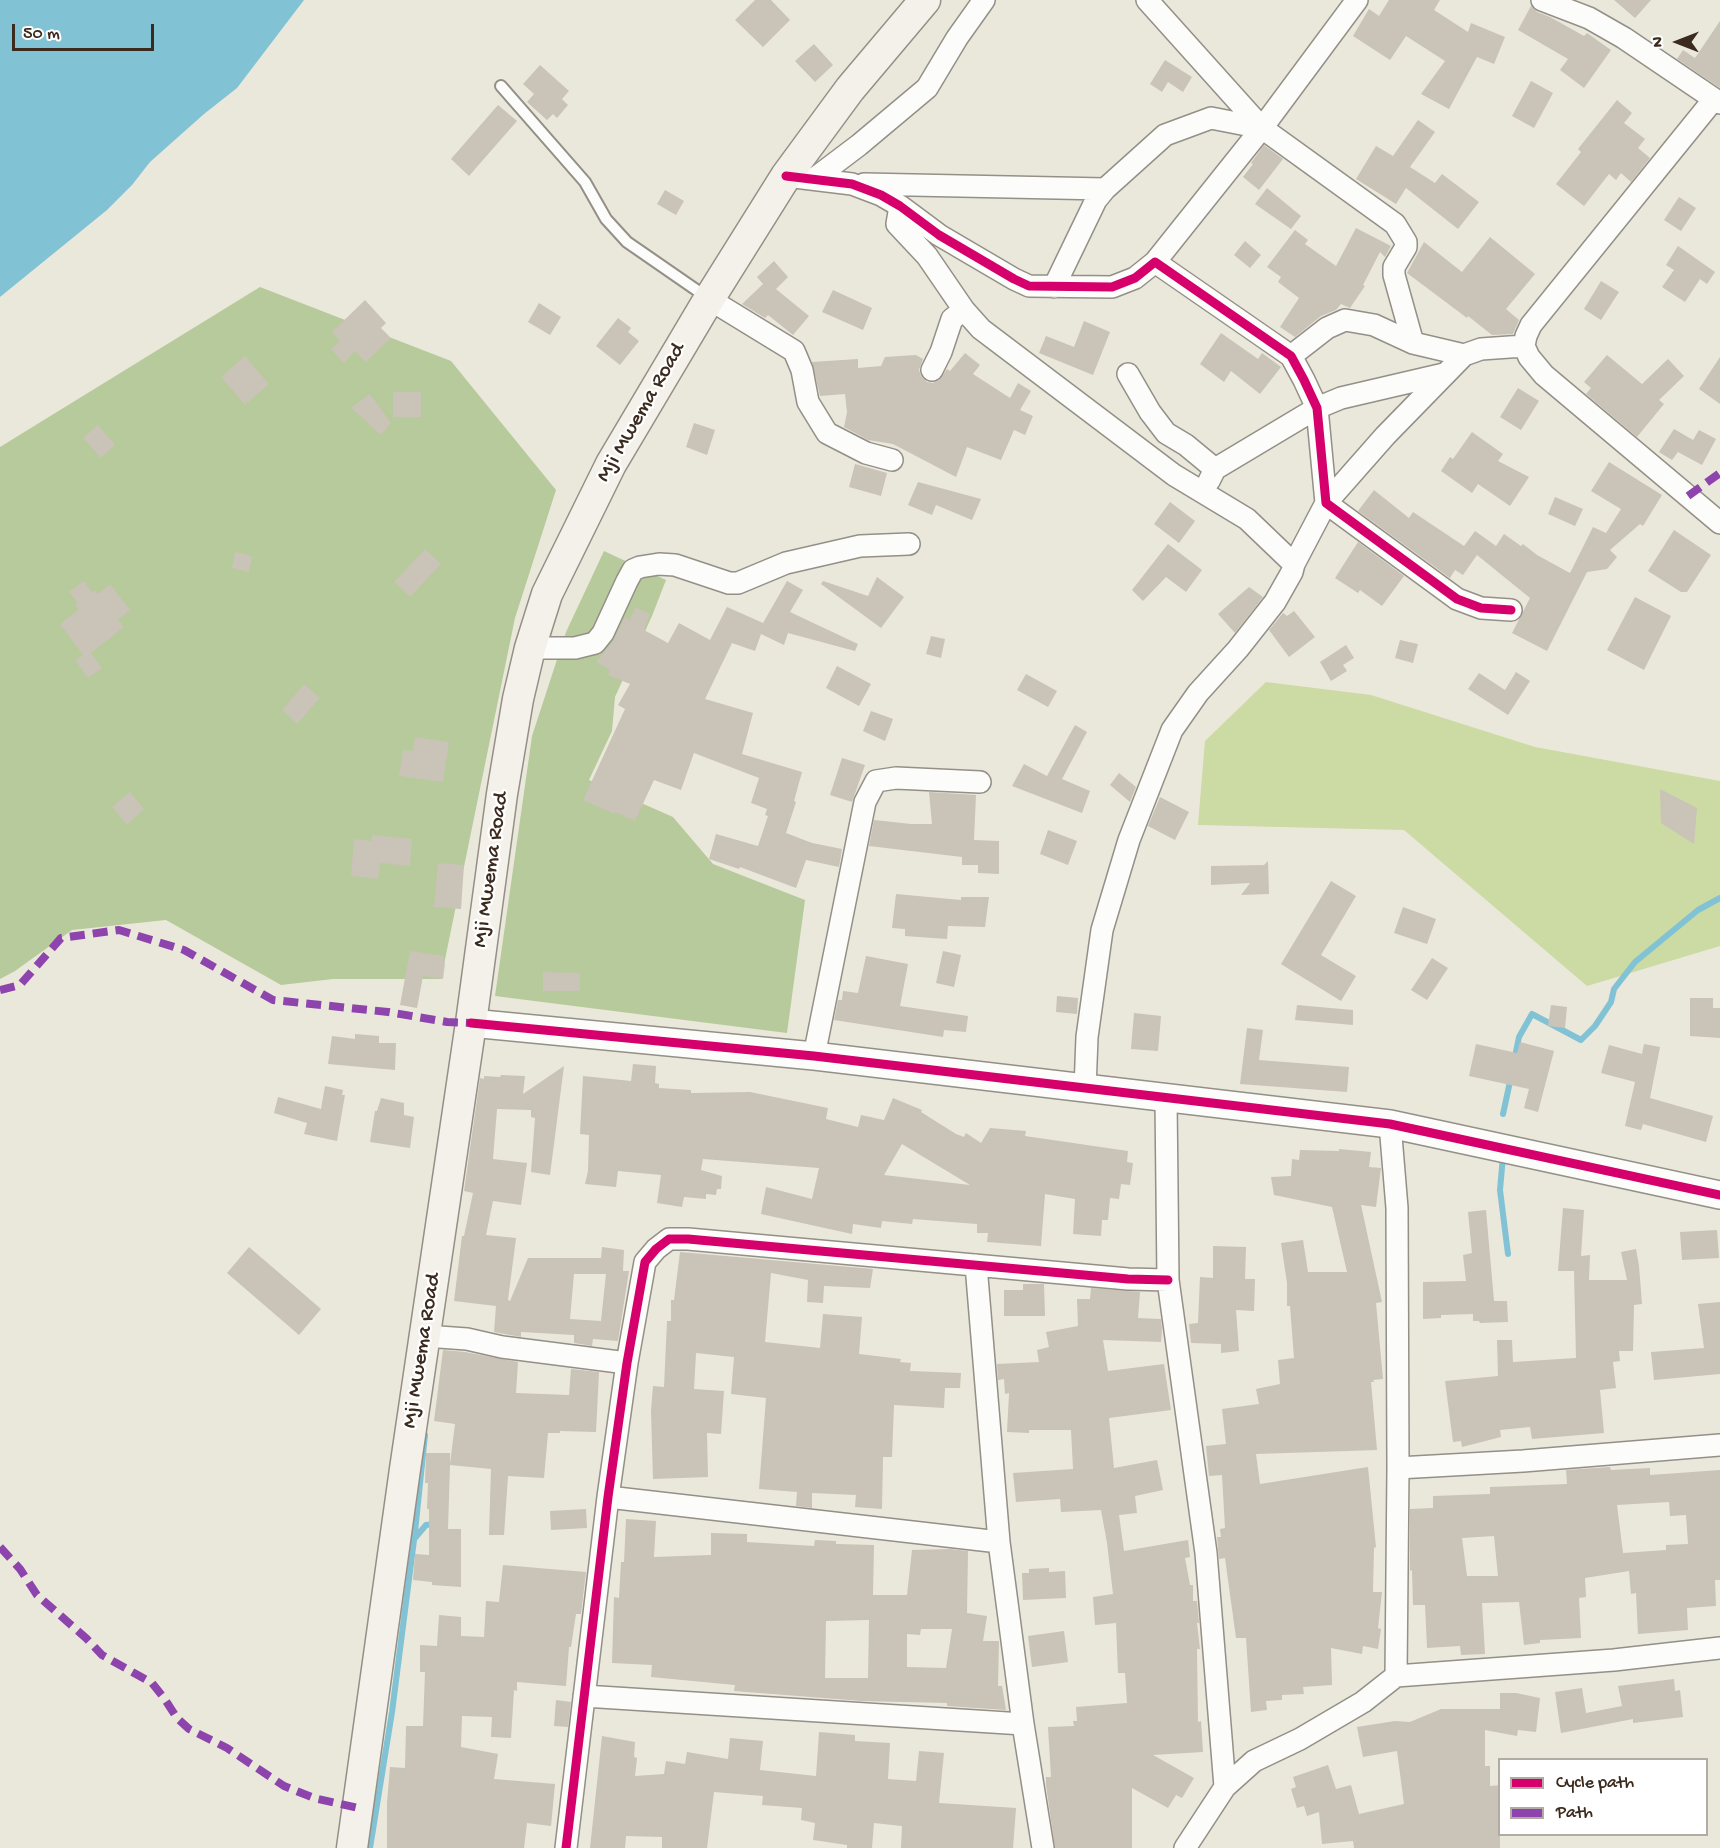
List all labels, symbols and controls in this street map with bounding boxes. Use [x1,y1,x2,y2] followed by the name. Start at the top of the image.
[15,12,158,50] scale bar
[1648,12,1708,72] north arrow
[23,24,60,45] text: 50 m
[1650,37,1669,47] text: N
[591,339,693,487] street label: Mji Mwema Road
[468,791,516,949] street label: Mji Mwema Road
[398,1272,448,1430] street label: Mji Mwema Road
[1498,1758,1708,1836] legend
[1556,1773,1634,1794] text: Cycle path
[1556,1803,1593,1824] text: Path

